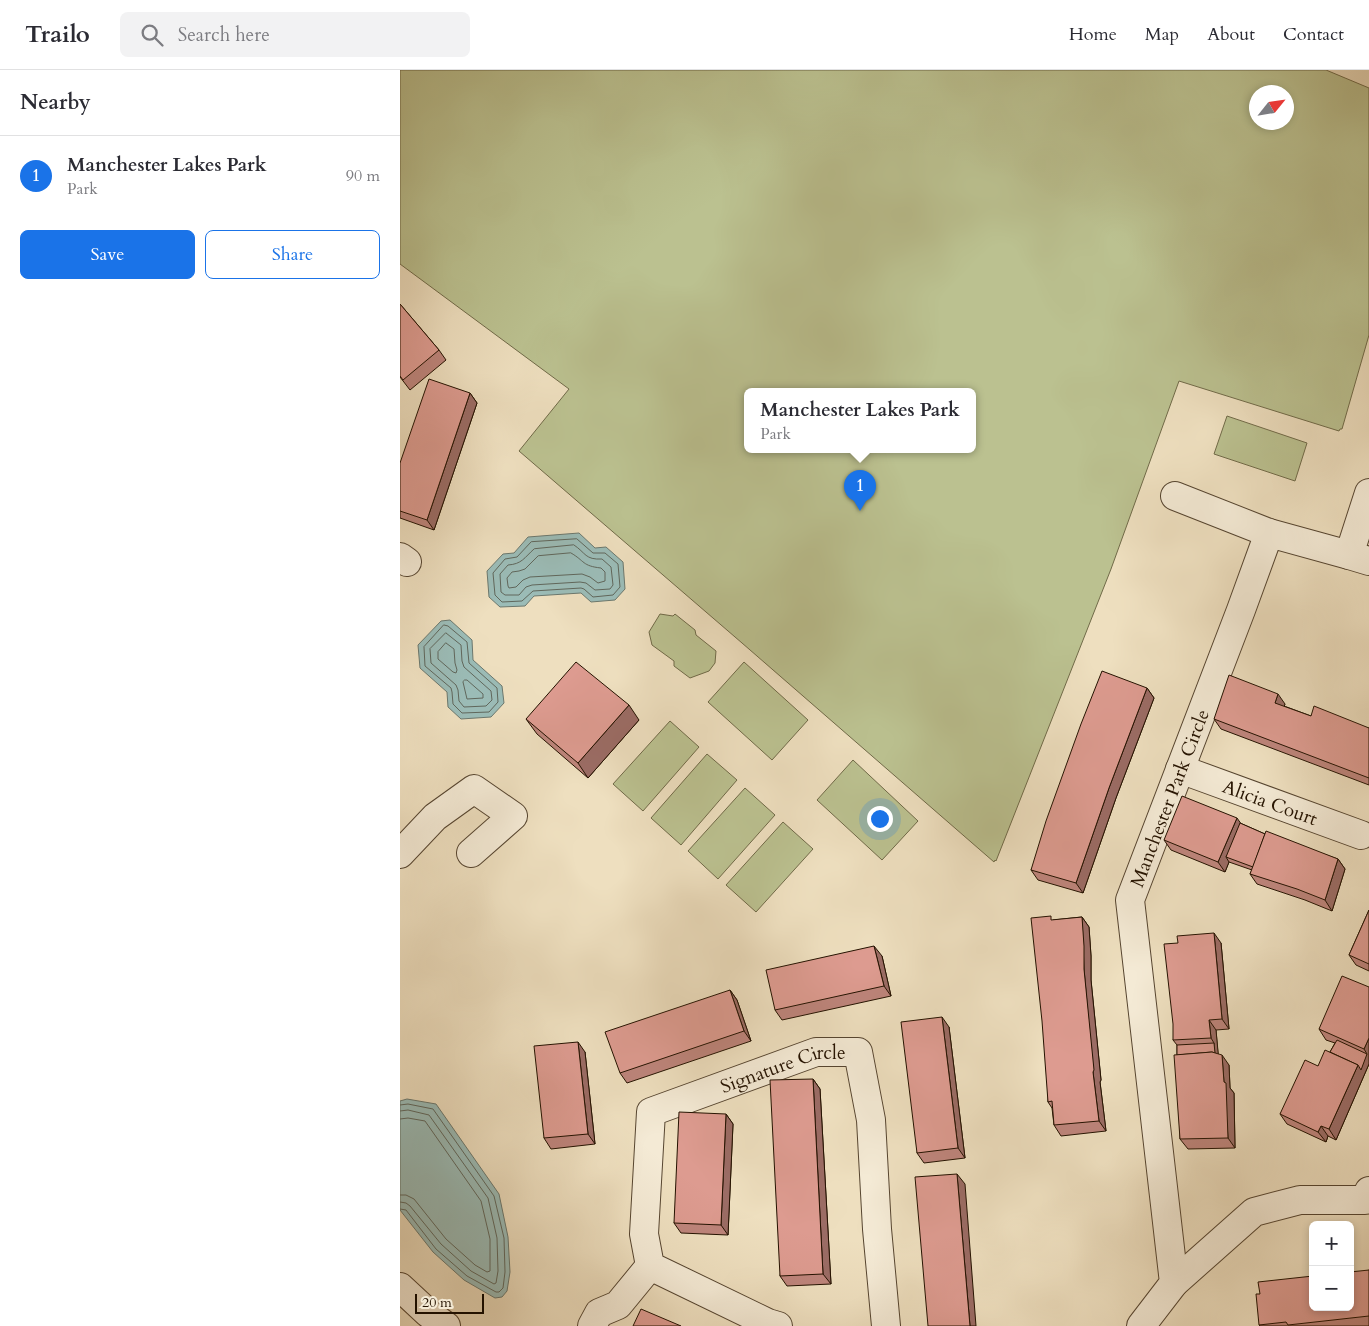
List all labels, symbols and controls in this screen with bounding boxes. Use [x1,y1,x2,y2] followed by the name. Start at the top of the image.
[120,12,470,57] search box
[25,18,90,51] text: Trailo
[138,21,166,49] icon: search
[178,22,270,48] text: Search here
[1069,22,1117,47] text: Home
[1145,22,1179,47] text: Map
[1207,22,1255,47] text: About
[1283,22,1344,47] text: Contact
[1249,85,1294,130] north arrow
[20,88,91,117] text: Nearby
[67,152,267,178] text: Manchester Lakes Park
[32,165,40,187] text: 1
[346,165,380,187] text: 90 m
[67,178,98,200] text: Park
[20,230,195,279] button: Save
[205,230,380,279] button: Share
[744,388,976,453] popup
[760,397,960,423] text: Manchester Lakes Park
[760,423,791,445] text: Park
[844,470,876,511] pin: 1
[1124,706,1216,891] street label: Manchester Park Circle
[1219,774,1321,832] street label: Alicia Court
[867,806,893,832] your location
[717,1040,846,1100] street label: Signature Circle
[1309,1221,1354,1311] map controls
[1309,1221,1354,1266] button: +
[1309,1266,1354,1311] button: −
[415,1291,484,1314] scale bar
[422,1293,452,1312] text: 20 m

